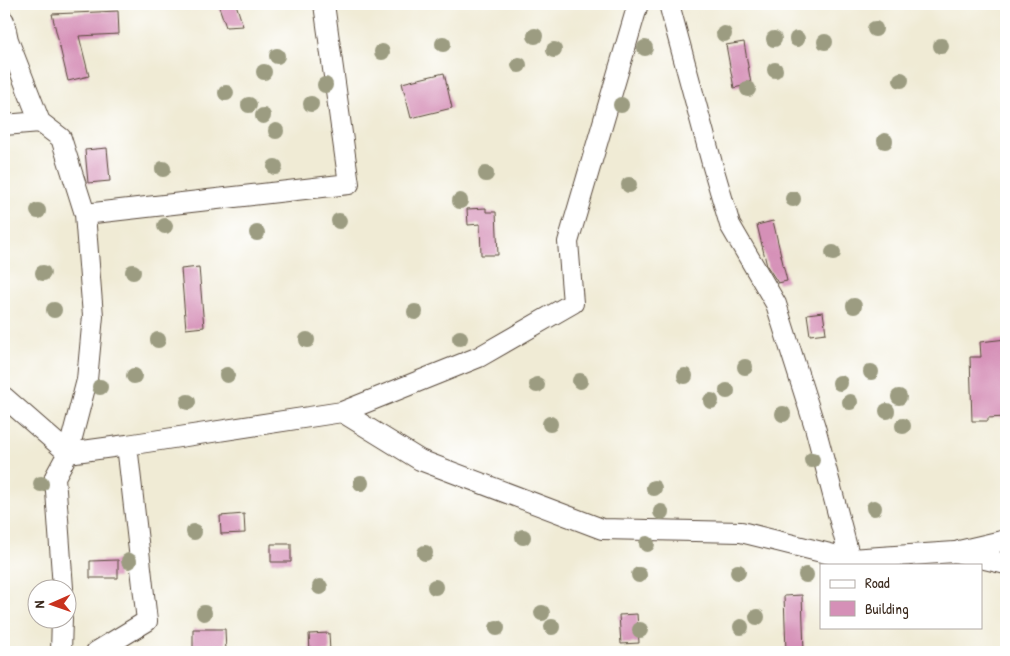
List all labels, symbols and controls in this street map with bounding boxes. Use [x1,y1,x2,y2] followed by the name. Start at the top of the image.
[820,564,982,628] legend
[865,572,890,593] text: Road
[28,578,78,628] north arrow
[865,598,909,619] text: Building
[29,600,48,609] text: N

